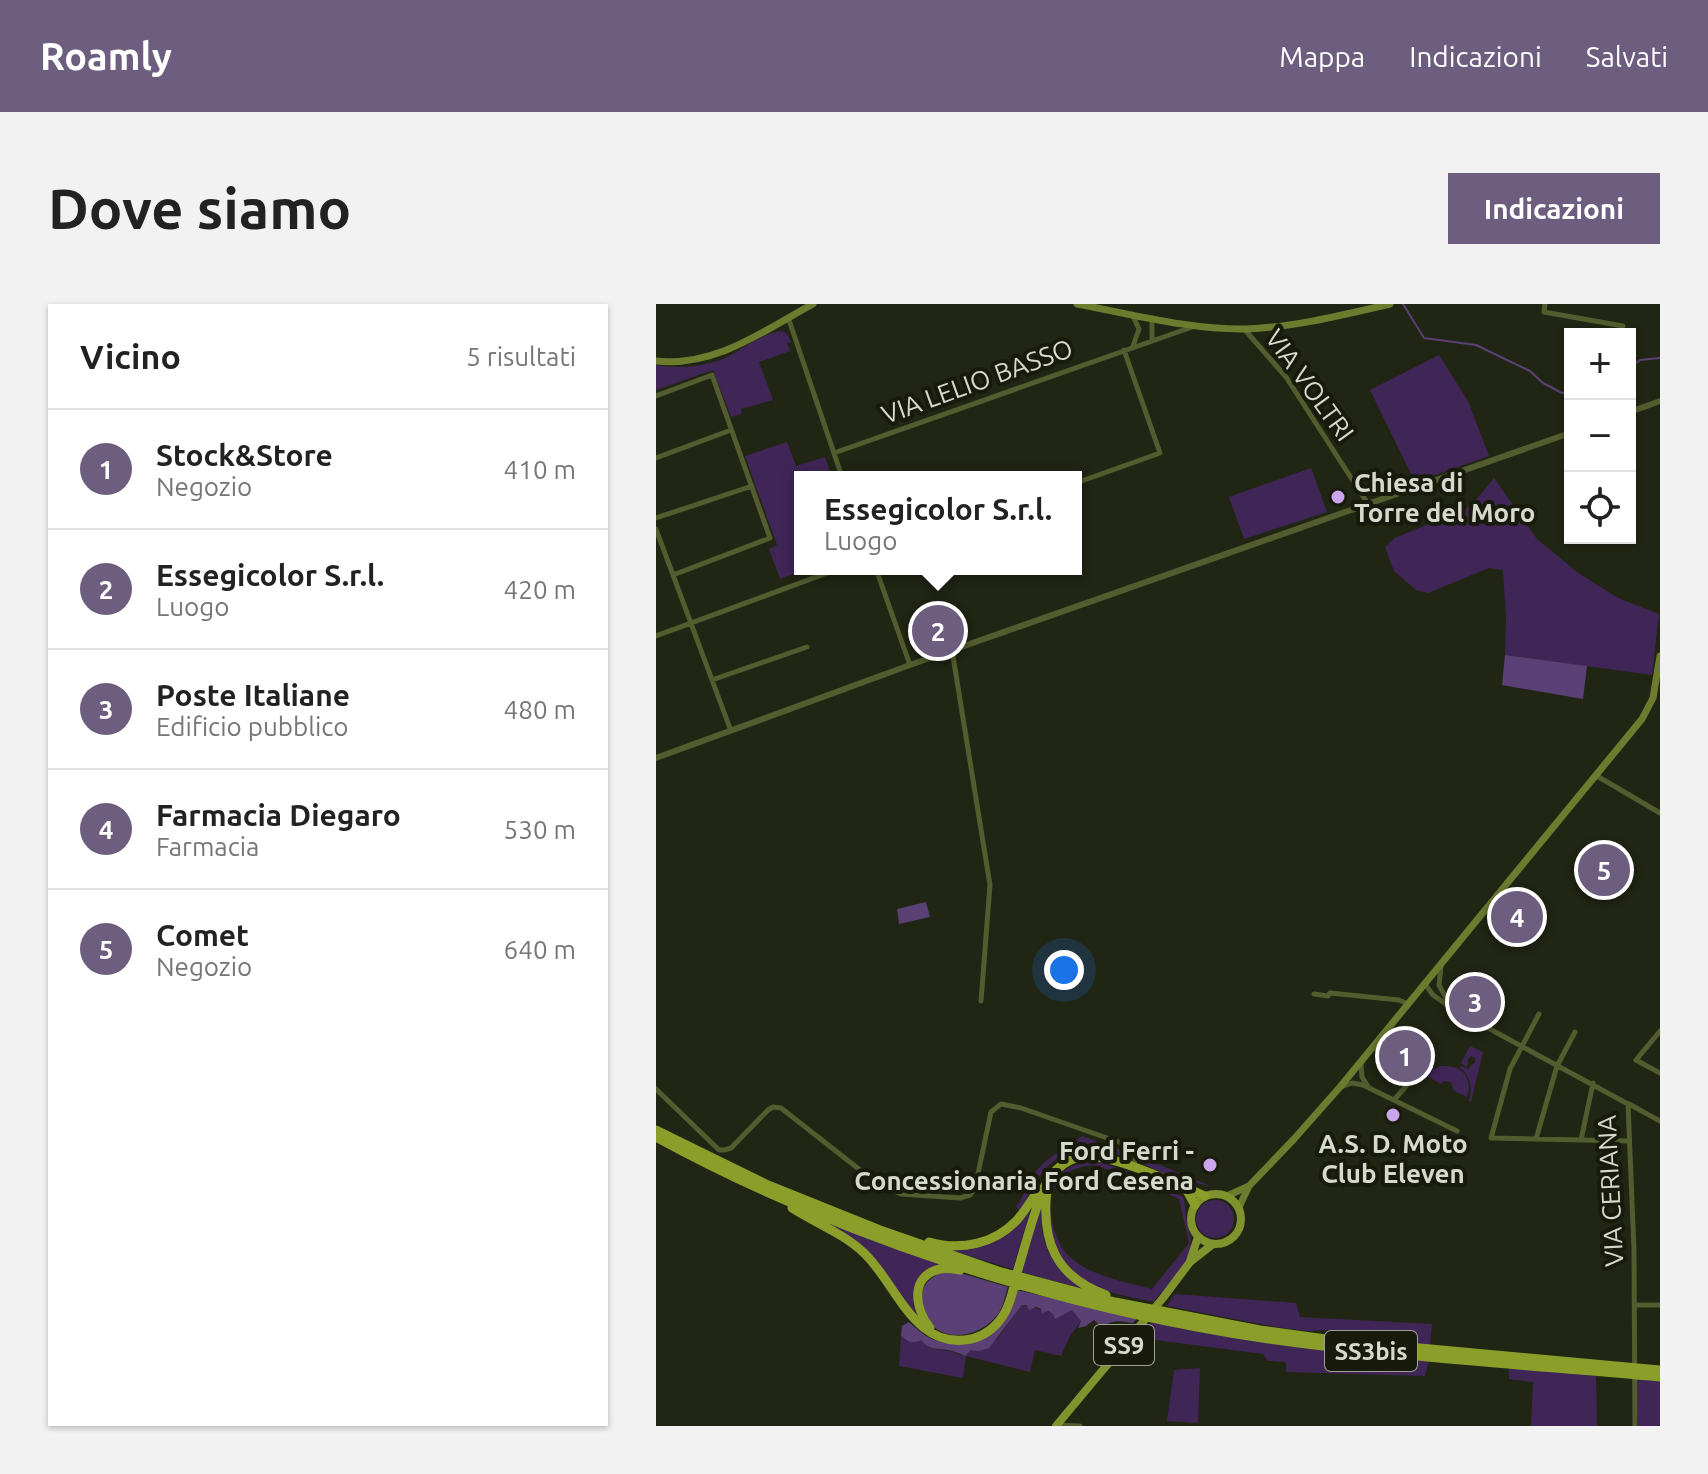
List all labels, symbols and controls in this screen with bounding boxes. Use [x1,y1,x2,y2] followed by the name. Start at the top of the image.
[40,35,172,77] text: Roamly
[1279,41,1365,72] text: Mappa
[1409,41,1542,72] text: Indicazioni
[1586,41,1668,72] text: Salvati
[1448,173,1660,244] button: Indicazioni
[48,177,351,240] text: Dove siamo
[1260,324,1360,446] street label: VIA VOLTRI
[1564,328,1636,544] map controls
[1564,328,1636,400] button: +
[878,333,1076,429] street label: VIA LELIO BASSO
[80,337,181,375] text: Vicino
[466,342,576,371] text: 5 risultati
[1564,400,1636,472] button: −
[156,438,333,472] text: Stock&Store
[99,455,113,484] text: 1
[504,455,576,484] text: 410 m
[1354,468,1535,527] place label: Chiesa di Torre del Moro
[794,471,1082,575] popup
[156,472,252,501] text: Negozio
[1564,472,1636,544] button: locate
[1329,488,1347,506] marker: Chiesa di Torre del Moro
[824,492,1052,526] text: Essegicolor S.r.l.
[824,526,897,555] text: Luogo
[156,558,384,592] text: Essegicolor S.r.l.
[99,575,113,604] text: 2
[504,575,576,604] text: 420 m
[156,592,229,621] text: Luogo
[912,601,964,661] pin: 2
[156,678,350,712] text: Poste Italiane
[99,695,113,724] text: 3
[504,695,576,724] text: 480 m
[156,712,349,741] text: Edificio pubblico
[156,798,401,832] text: Farmacia Diegaro
[99,815,113,844] text: 4
[504,815,576,844] text: 530 m
[156,832,259,861] text: Farmacia
[1578,840,1630,900] pin: 5
[1491,887,1543,947] pin: 4
[156,918,249,952] text: Comet
[99,935,113,964] text: 5
[504,935,576,964] text: 640 m
[1044,950,1084,990] your location
[156,952,252,981] text: Negozio
[1449,972,1501,1032] pin: 3
[1379,1026,1431,1086] pin: 1
[1384,1106,1402,1124] marker: A.S. D. Moto Club Eleven
[1592,1114,1628,1268] street label: VIA CERIANA
[1318,1129,1468,1188] place label: A.S. D. Moto Club Eleven
[854,1136,1194,1195] place label: Ford Ferri - Concessionaria Ford Cesena
[1201,1156,1219,1174] marker: Ford Ferri - Concessionaria Ford Cesena
[1094,1325,1154,1365] road number: SS9
[1325,1331,1417,1371] road number: SS3bis

